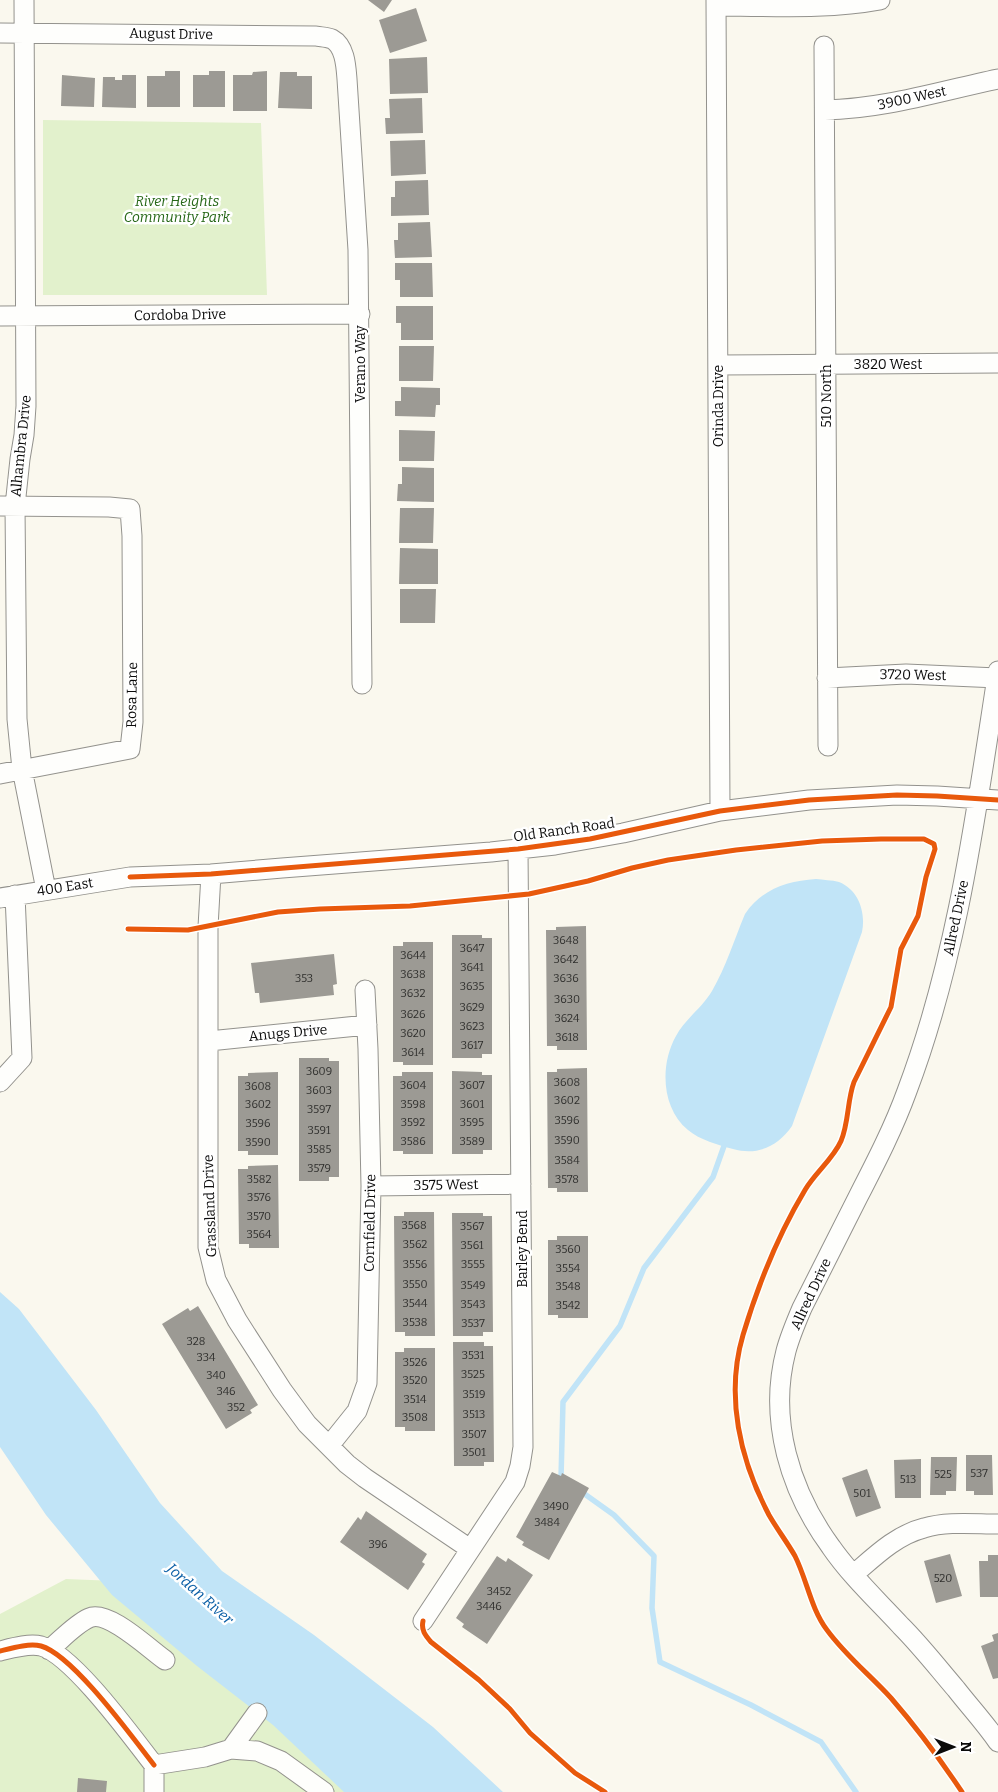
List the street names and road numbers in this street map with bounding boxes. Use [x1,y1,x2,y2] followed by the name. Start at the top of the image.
[129,25,213,43] street label: August Drive
[876,82,948,114] street label: 3900 West
[134,306,226,324] street label: Cordoba Drive
[352,325,369,403] street label: Verano Way
[854,356,922,373] street label: 3820 West
[818,364,835,428] street label: 510 North
[710,365,727,447] street label: Orinda Drive
[7,394,35,498] street label: Alhambra Drive
[123,662,141,728] street label: Rosa Lane
[879,666,947,684] street label: 3720 West
[512,814,616,846] street label: Old Ranch Road
[36,874,94,900] street label: 400 East
[940,879,972,957] street label: Allred Drive
[248,1021,328,1045] street label: Anugs Drive
[200,1154,220,1258] street label: Grassland Drive
[361,1174,379,1272] street label: Cornfield Drive
[413,1176,479,1194] street label: 3575 West
[514,1210,531,1288] street label: Barley Bend
[787,1256,835,1332] street label: Allred Drive

